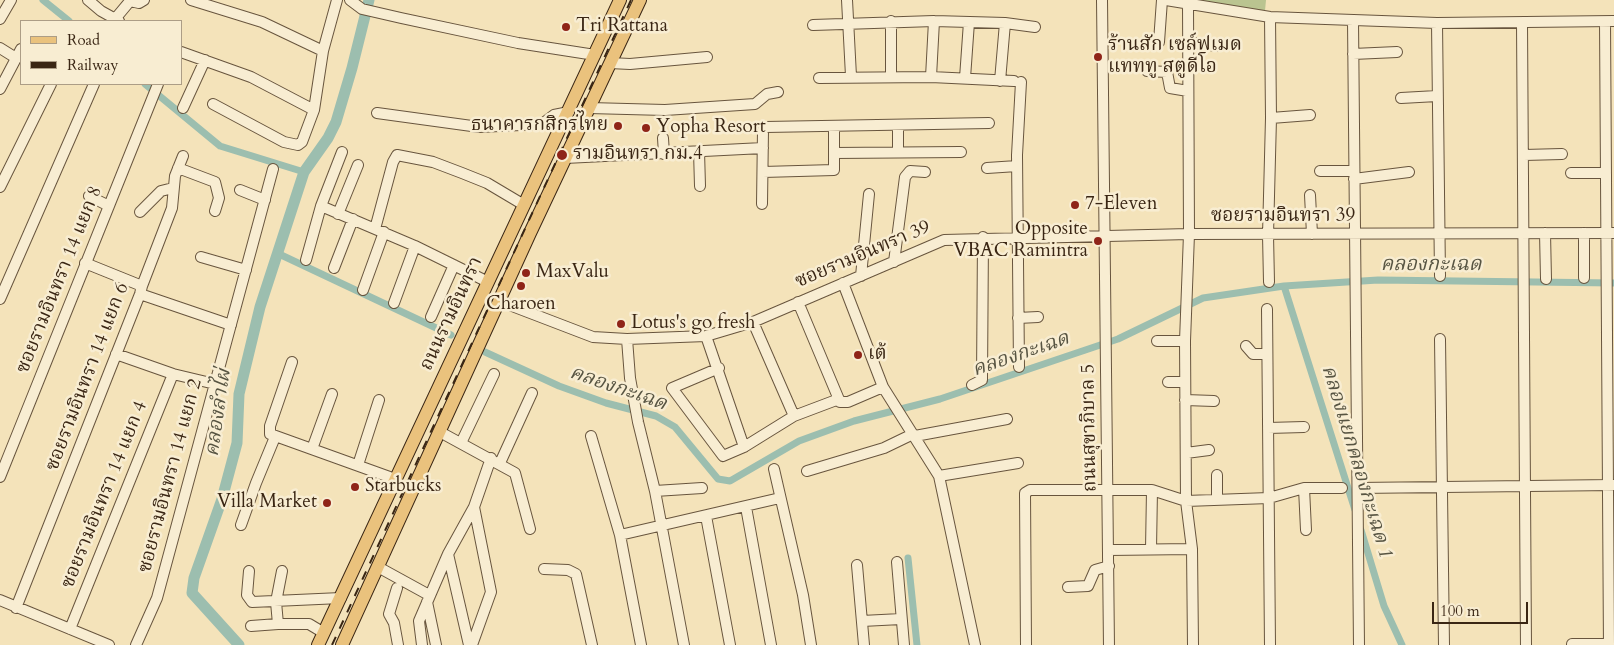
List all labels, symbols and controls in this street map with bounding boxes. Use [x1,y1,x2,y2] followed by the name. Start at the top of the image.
[576,16,668,38] place label: Tri Rattana
[20,20,182,85] legend
[560,21,572,33] marker: Tri Rattana
[67,30,100,50] text: Road
[1108,35,1242,79] place label: ร้านสัก เซล์ฟเมด แทททู สตูดีโอ
[1092,51,1104,63] marker: ร้านสัก เซล์ฟเมด แทททู สตูดีโอ
[67,55,118,75] text: Railway
[471,115,608,137] place label: ธนาคารกสิกรไทย
[656,117,766,139] place label: Yopha Resort
[612,120,624,132] marker: ธนาคารกสิกรไทย
[640,122,652,134] marker: Yopha Resort
[573,144,703,166] place label: รามอินทรา กม.4
[555,148,569,162] marker: รามอินทรา กม.4
[12,183,108,377] street label: ซอยรามอินทรา 14 แยก 8
[1085,194,1157,216] place label: 7-Eleven
[1069,199,1081,211] marker: 7-Eleven
[1211,206,1355,228] street label: ซอยรามอินทรา 39
[792,216,934,294] street label: ซอยรามอินทรา 39
[953,219,1088,263] place label: Opposite VBAC Ramintra
[1092,235,1104,247] marker: Opposite VBAC Ramintra
[1381,253,1481,277] water label: คลองกะเฉด
[416,254,488,374] street label: ถนนรามอินทรา
[536,262,609,284] place label: MaxValu
[520,267,532,279] marker: MaxValu
[42,280,134,474] street label: ซอยรามอินทรา 14 แยก 6
[515,280,527,292] marker: Charoen
[486,294,556,316] place label: Charoen
[631,313,755,335] place label: Lotus's go fresh
[615,318,627,330] marker: Lotus's go fresh
[969,327,1073,383] water label: คลองกะเฉด
[868,344,887,366] place label: เต้
[852,349,864,361] marker: เต้
[566,361,670,417] water label: คลองกะเฉด
[1315,363,1397,561] water label: คลองแยกคลองกะเฉด 1
[1077,364,1103,492] street label: ถนนสุขาภิบาล 5
[201,368,237,458] water label: คลองลำไผ่
[134,377,208,575] street label: ซอยรามอินทรา 14 แยก 2
[57,398,153,592] street label: ซอยรามอินทรา 14 แยก 4
[365,476,441,498] place label: Starbucks
[349,481,361,493] marker: Starbucks
[217,492,317,514] place label: Villa Market
[321,497,333,509] marker: Villa Market
[1434,592,1530,624] scale bar
[1440,601,1480,621] text: 100 m

